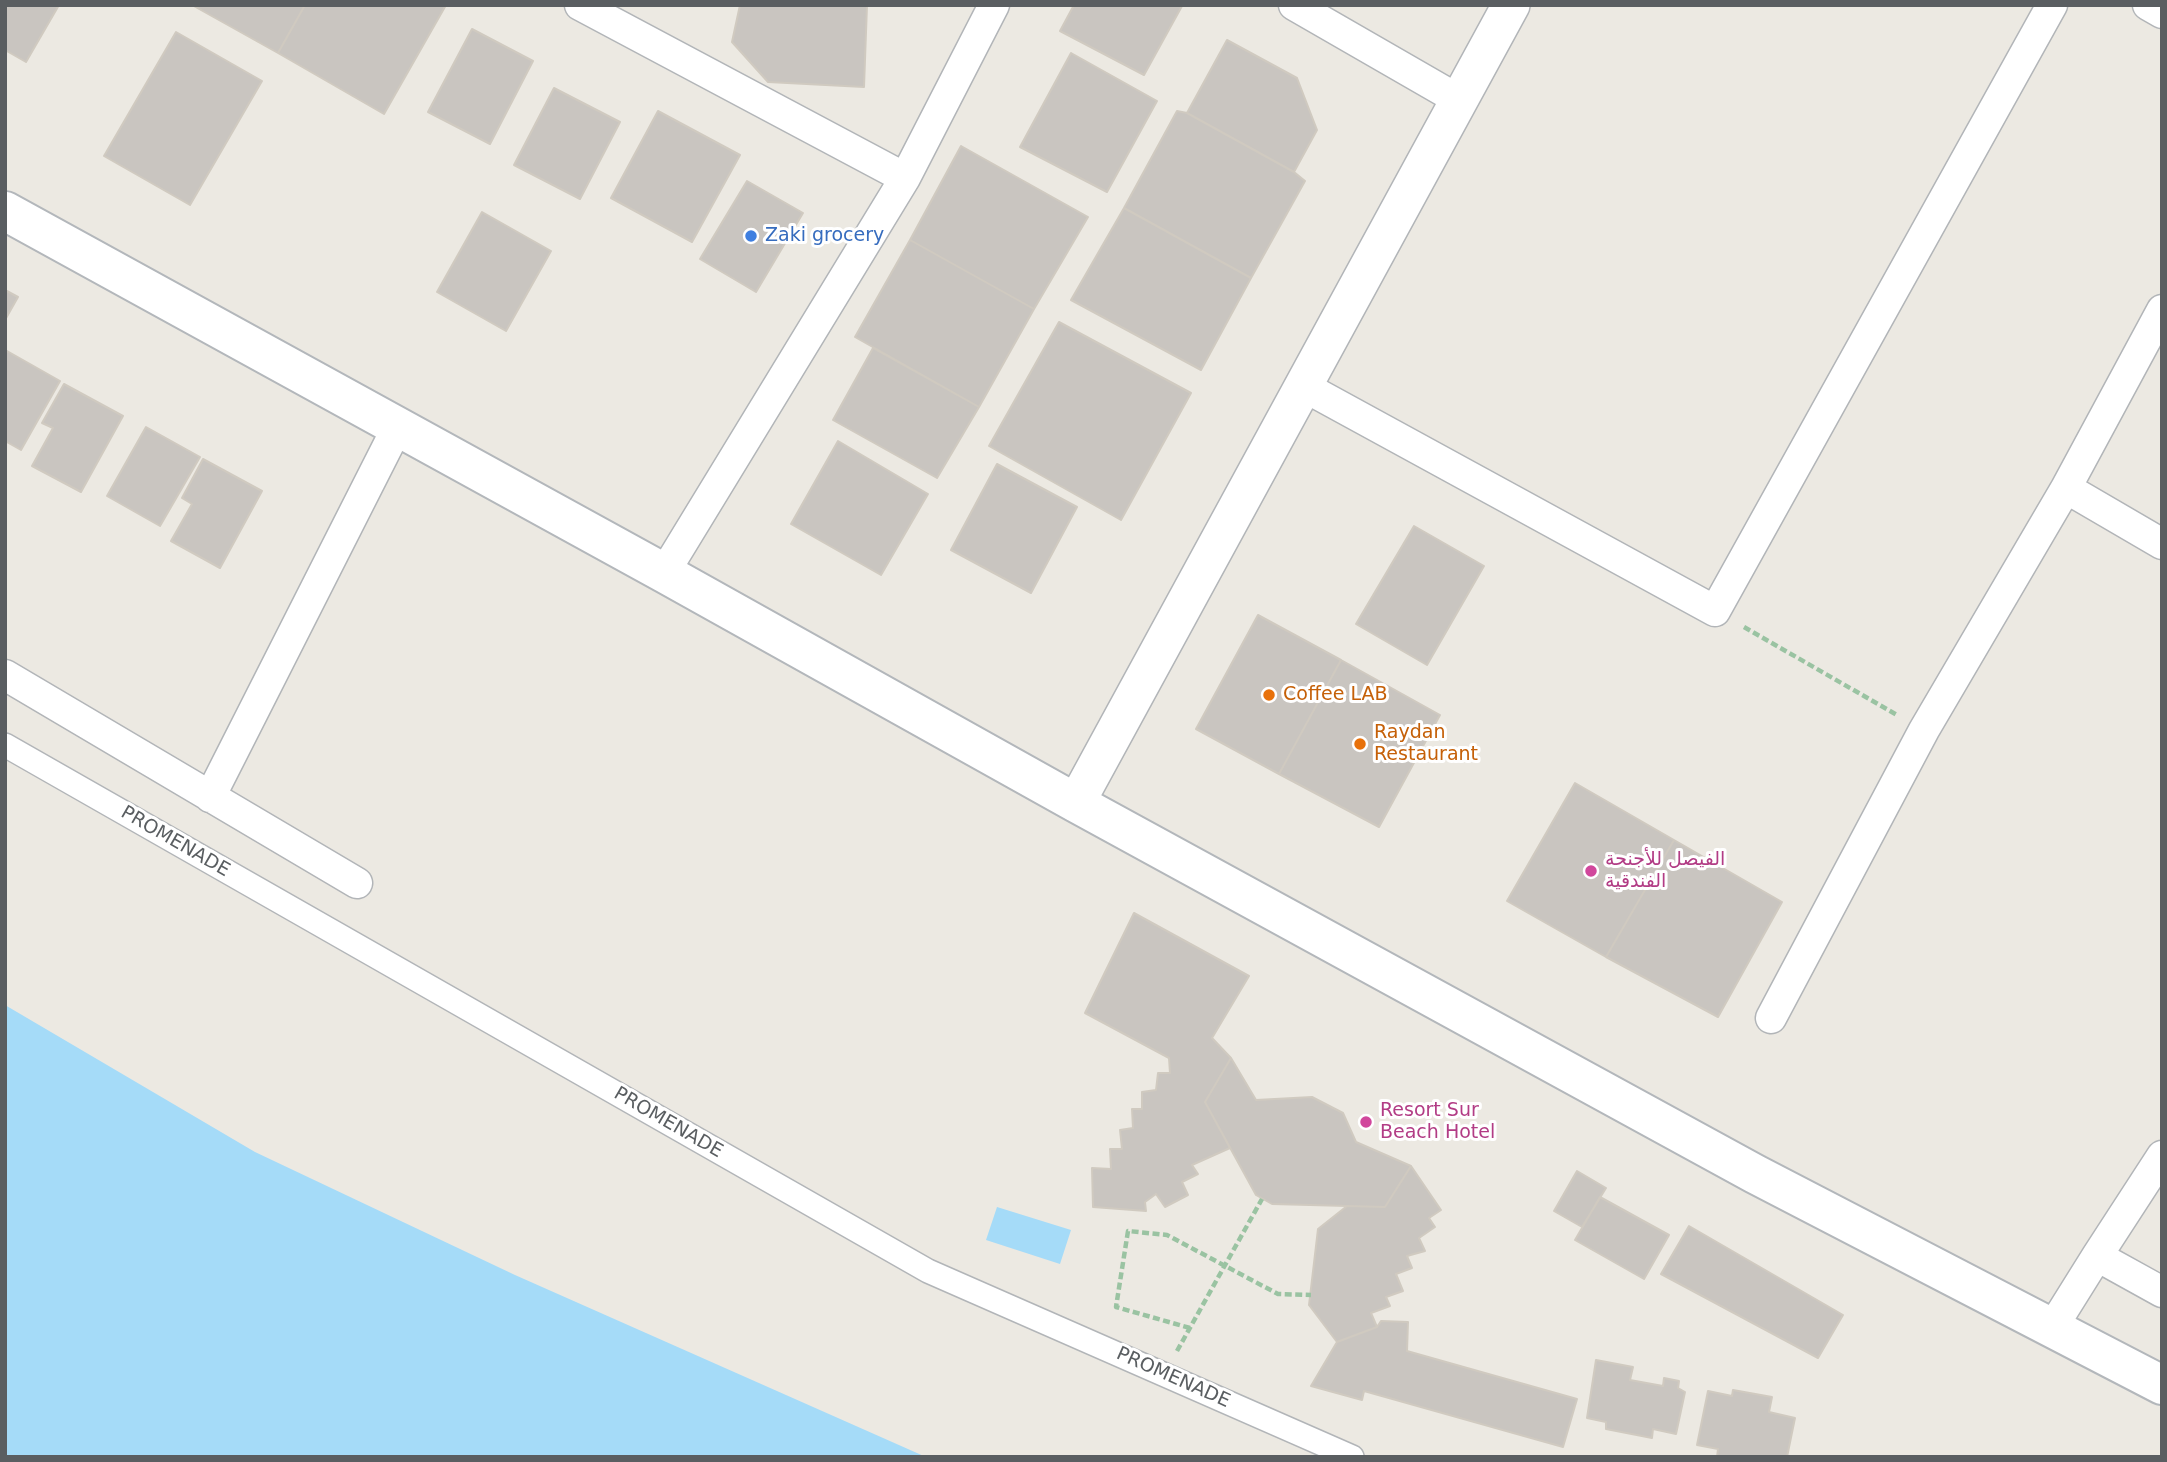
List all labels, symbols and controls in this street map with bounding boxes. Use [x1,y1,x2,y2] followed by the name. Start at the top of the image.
[765,225,884,247] place label: Zaki grocery
[743,228,759,244] marker: Zaki grocery
[1283,684,1387,706] place label: Coffee LAB
[1261,687,1277,703] marker: Coffee LAB
[1374,722,1478,766] place label: Raydan Restaurant
[1352,736,1368,752] marker: Raydan Restaurant
[117,802,233,882] street label: PROMENADE
[1605,849,1725,893] place label: الفيصل للأجنحة الفندقية
[1583,863,1599,879] marker: الفيصل للأجنحة الفندقية
[610,1083,726,1163] street label: PROMENADE
[1380,1100,1495,1144] place label: Resort Sur Beach Hotel
[1358,1114,1374,1130] marker: Resort Sur Beach Hotel
[1113,1343,1233,1413] street label: PROMENADE

